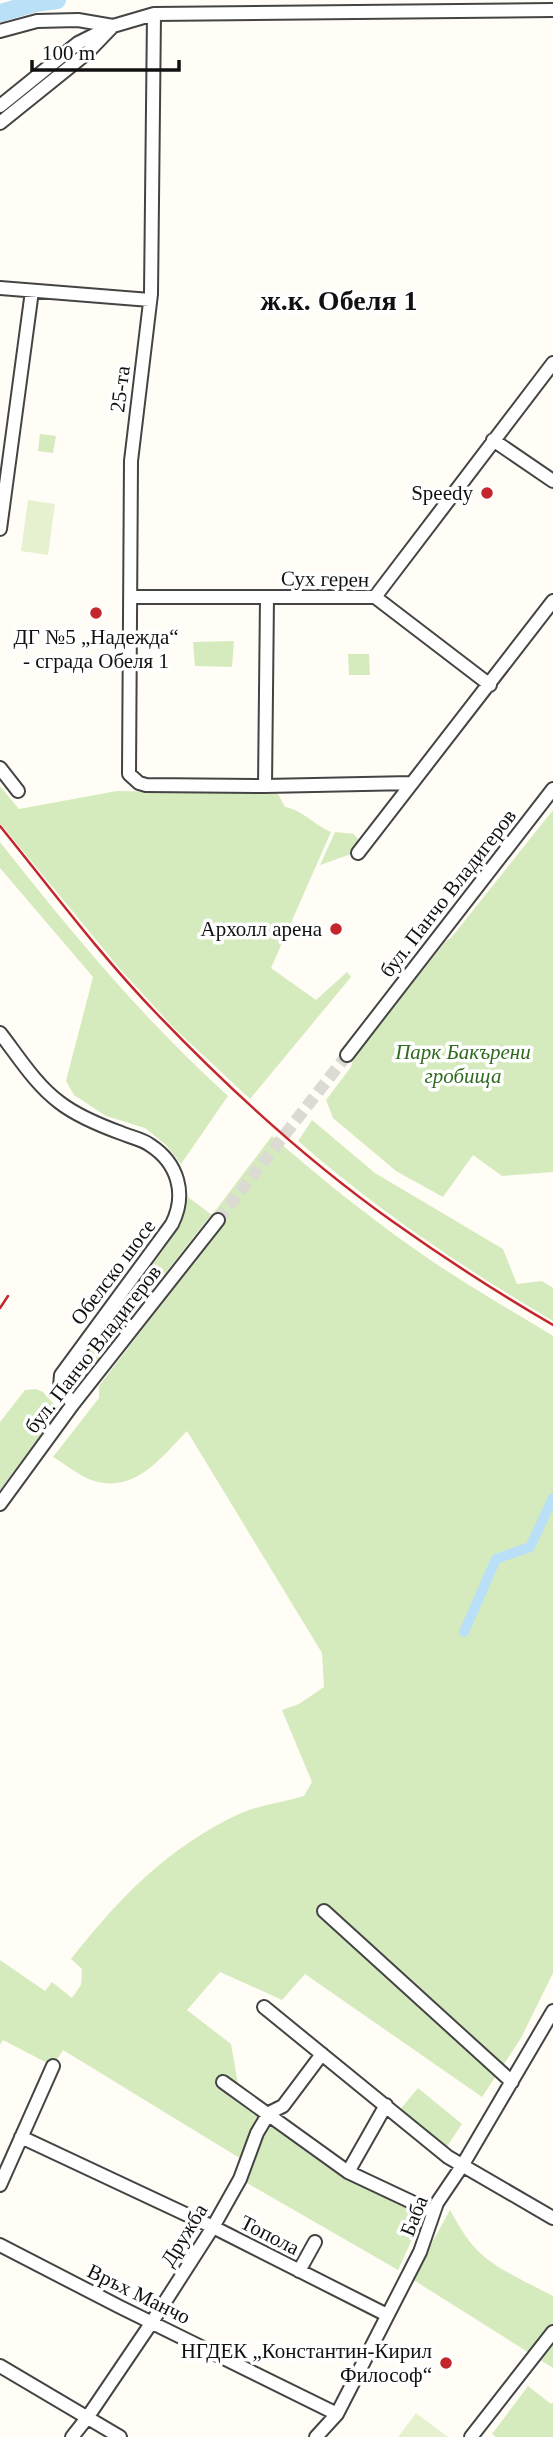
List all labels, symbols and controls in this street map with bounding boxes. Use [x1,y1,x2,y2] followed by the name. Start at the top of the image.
[32,28,178,72] scale bar
[42,41,95,65] text: 100 m
[260,285,418,316] district label: ж.к. Обеля 1
[105,364,135,414] street label: 25-та
[411,481,473,505] place label: Speedy
[479,485,495,501] marker: Speedy
[281,566,369,592] street label: Сух герен
[88,605,104,621] marker: ДГ №5 „Надежда“ - сграда Обеля 1
[13,625,179,673] place label: ДГ №5 „Надежда“ - сграда Обеля 1
[375,804,521,982] street label: бул. Панчо Владигеров
[201,917,323,941] place label: Архолл арена
[328,921,344,937] marker: Архолл арена
[394,1040,531,1088] park label: Парк Бакърени гробища
[66,1215,160,1329] street label: Обелско шосе
[20,1260,166,1438] street label: бул. Панчо Владигеров
[395,2192,433,2240] street label: Баба
[156,2199,213,2271] street label: Дружба
[236,2210,304,2260] street label: Топола
[84,2259,194,2329] street label: Връх Манчо
[181,2339,432,2387] place label: НГДЕК „Константин-Кирил Философ“
[438,2355,454,2371] marker: НГДЕК „Константин-Кирил Философ“

